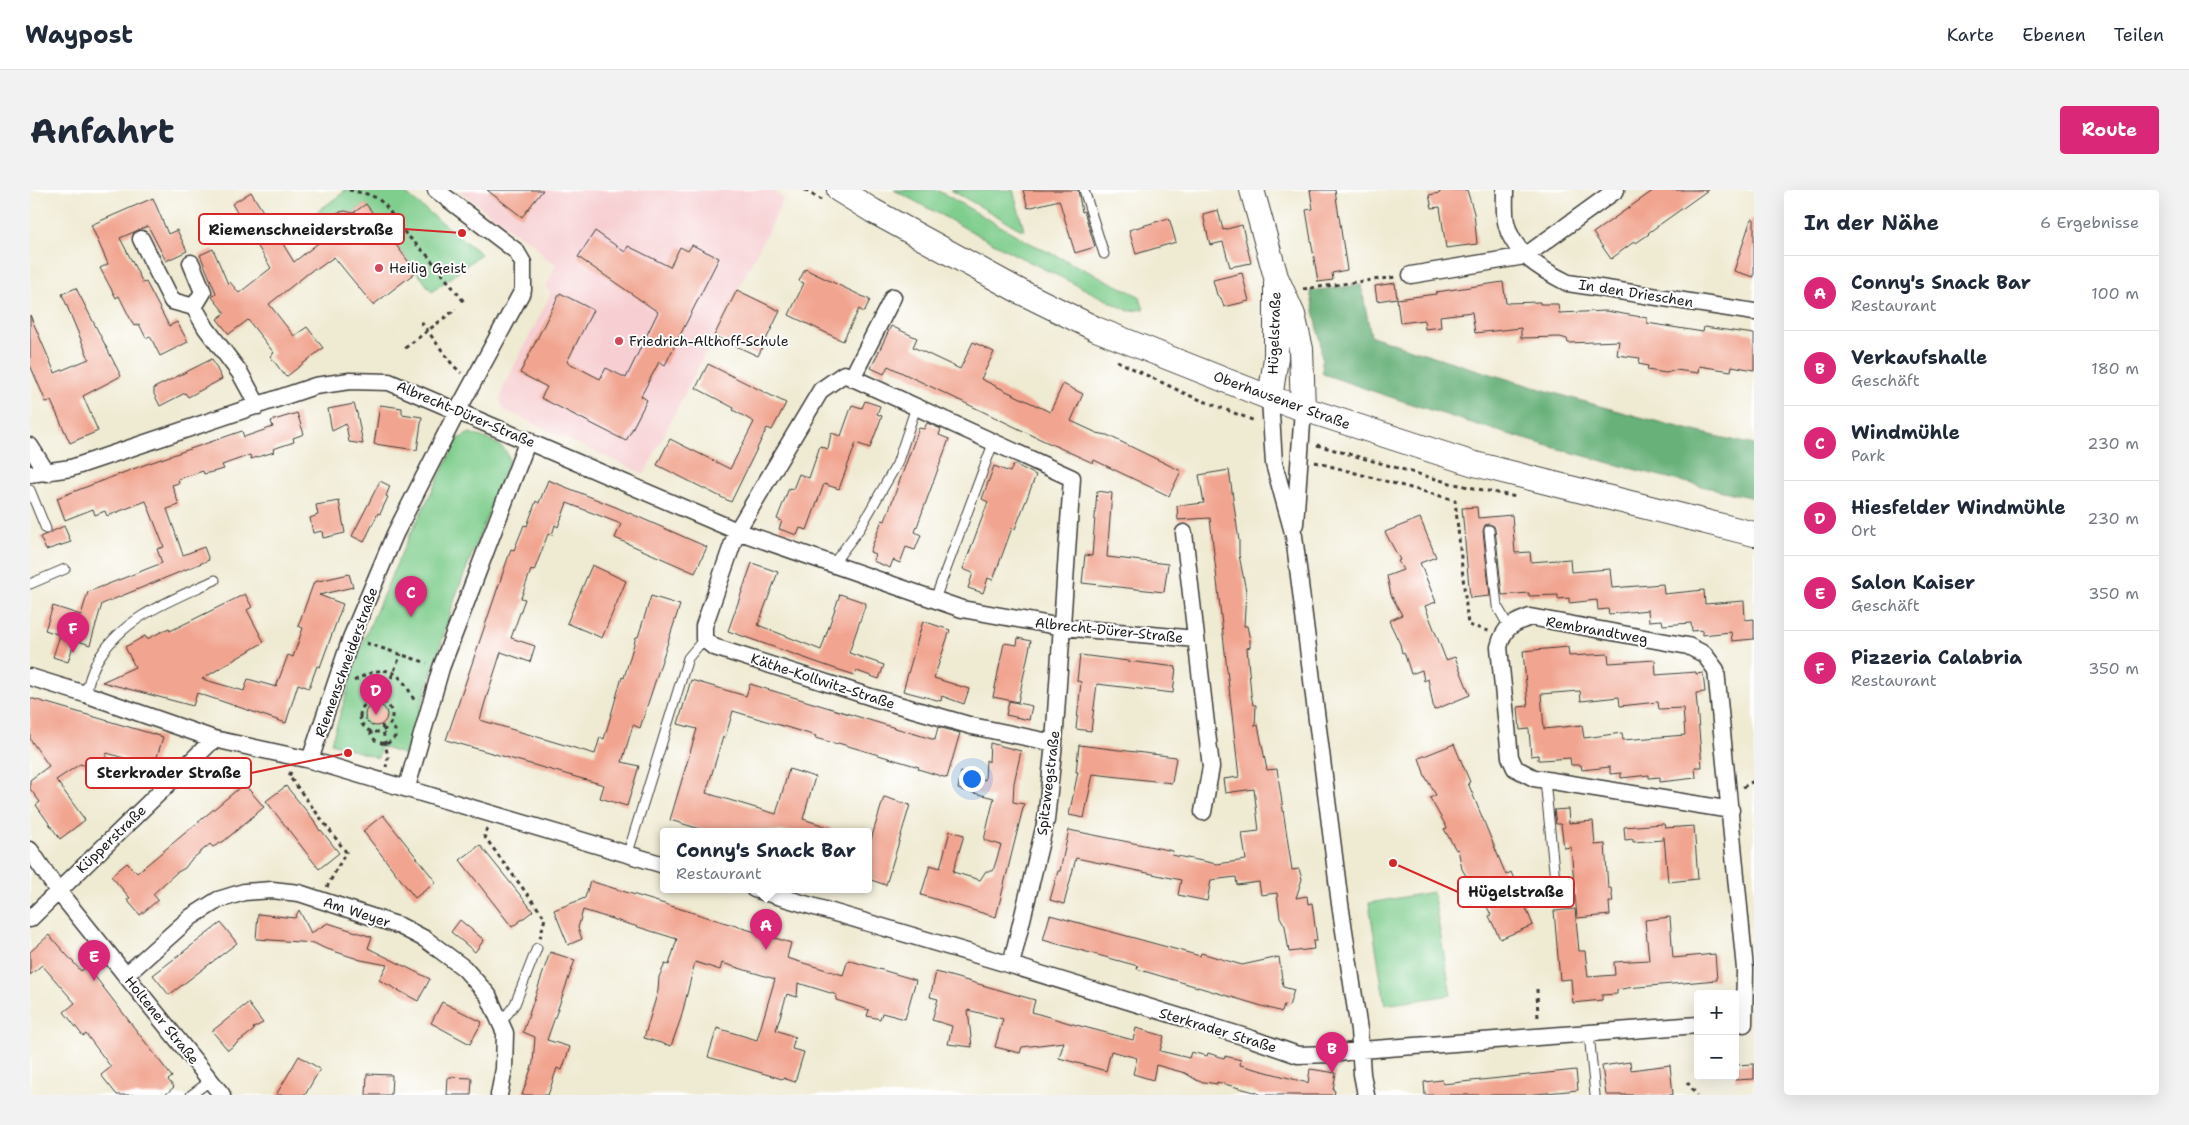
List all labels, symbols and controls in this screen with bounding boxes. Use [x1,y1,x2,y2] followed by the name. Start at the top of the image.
[25,19,133,51] text: Waypost
[1947,23,1994,47] text: Karte
[2022,23,2086,47] text: Ebenen
[2114,23,2164,47] text: Teilen
[2060,106,2159,154] button: Route
[30,107,174,154] text: Anfahrt
[1804,209,1939,237] text: In der Nähe
[2040,212,2139,233] text: 6 Ergebnisse
[199,214,404,244] callout: Riemenschneiderstraße
[208,220,394,240] text: Riemenschneiderstraße
[389,259,467,277] place label: Heilig Geist
[373,262,385,274] marker: Heilig Geist
[1851,270,2031,295] text: Conny's Snack Bar
[1577,275,1695,311] street label: In den Drieschen
[1814,283,1826,304] text: A
[2091,283,2139,304] text: 100 m
[1264,291,1284,375] street label: Hügelstraße
[1851,295,1937,316] text: Restaurant
[629,332,789,350] place label: Friedrich-Althoff-Schule
[613,335,625,347] marker: Friedrich-Althoff-Schule
[1851,345,1987,370] text: Verkaufshalle
[1815,358,1825,379] text: B
[2091,358,2139,379] text: 180 m
[1211,367,1353,433] street label: Oberhausener Straße
[1851,370,1920,391] text: Geschäft
[394,377,538,451] street label: Albrecht-Dürer-Straße
[1851,420,1960,445] text: Windmühle
[1815,433,1825,454] text: C
[2087,433,2139,454] text: 230 m
[1851,445,1885,466] text: Park
[1851,495,2066,520] text: Hiesfelder Windmühle
[1814,508,1826,529] text: D
[2087,508,2139,529] text: 230 m
[1851,520,1877,541] text: Ort
[1851,570,1975,595] text: Salon Kaiser
[395,576,427,617] pin: C
[1815,583,1825,604] text: E
[2088,583,2139,604] text: 350 m
[311,585,382,739] street label: Riemenschneiderstraße
[1851,595,1920,616] text: Geschäft
[57,612,89,653] pin: F
[1545,612,1649,648] street label: Rembrandtweg
[1034,613,1184,647] street label: Albrecht-Dürer-Straße
[1851,645,2022,670] text: Pizzeria Calabria
[749,649,897,713] street label: Käthe-Kollwitz-Straße
[1815,658,1825,679] text: F
[2088,658,2139,679] text: 350 m
[1851,670,1937,691] text: Restaurant
[360,674,392,715] pin: D
[1033,729,1063,836] street label: Spitzwegstraße
[86,758,251,788] callout: Sterkrader Straße
[97,763,241,783] text: Sterkrader Straße
[959,766,985,792] your location
[72,801,150,877] street label: Küpperstraße
[660,828,872,893] popup
[676,838,856,863] text: Conny's Snack Bar
[676,863,762,884] text: Restaurant
[1458,877,1574,907] callout: Hügelstraße
[1468,882,1564,902] text: Hügelstraße
[321,893,393,931] street label: Am Weyer
[750,909,782,950] pin: A
[78,940,110,981] pin: E
[121,972,203,1068] street label: Holtener Straße
[1694,990,1739,1080] map controls
[1694,990,1739,1035] button: +
[1157,1004,1279,1056] street label: Sterkrader Straße
[1316,1032,1348,1073] pin: B
[1694,1035,1739,1080] button: −

